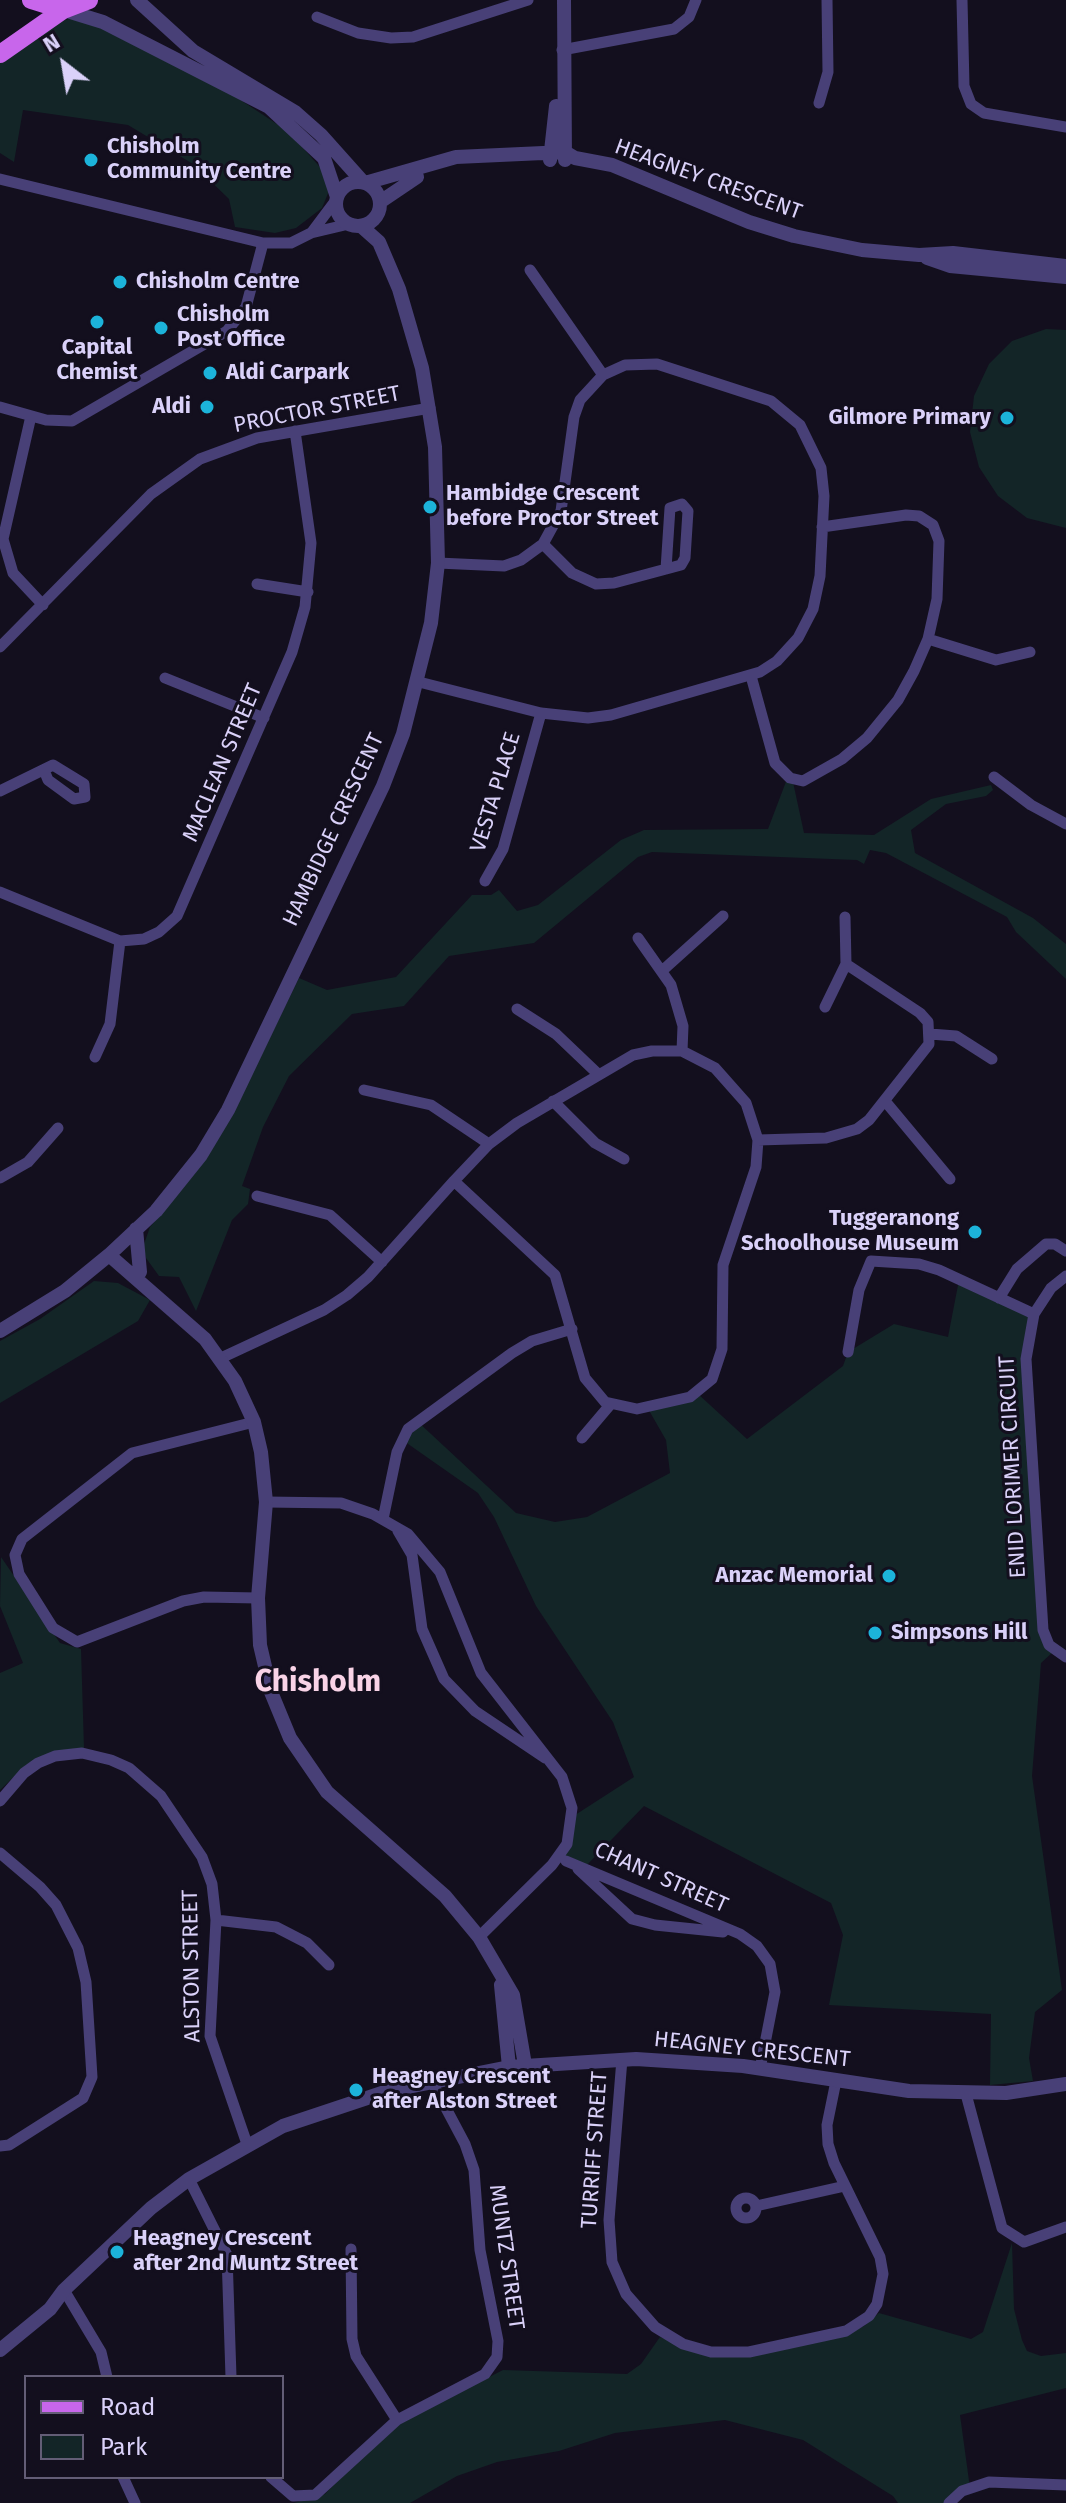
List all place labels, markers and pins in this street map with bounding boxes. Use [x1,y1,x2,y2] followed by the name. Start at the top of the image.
[107,134,292,186] place label: Chisholm Community Centre
[82,151,100,169] marker: Chisholm Community Centre
[136,269,300,295] place label: Chisholm Centre
[111,273,129,291] marker: Chisholm Centre
[177,302,285,354] place label: Chisholm Post Office
[88,313,106,331] marker: Capital Chemist
[152,319,170,337] marker: Chisholm Post Office
[56,335,138,386] place label: Capital Chemist
[226,360,349,386] place label: Aldi Carpark
[201,364,219,382] marker: Aldi Carpark
[152,394,191,420] place label: Aldi
[198,398,216,416] marker: Aldi
[828,405,991,431] place label: Gilmore Primary
[998,409,1016,427] marker: Gilmore Primary
[446,481,659,532] place label: Hambidge Crescent before Proctor Street
[421,498,439,516] marker: Hambidge Crescent before Proctor Street
[741,1206,959,1258] place label: Tuggeranong Schoolhouse Museum
[966,1223,984,1241] marker: Tuggeranong Schoolhouse Museum
[715,1563,873,1589] place label: Anzac Memorial
[880,1567,898,1585] marker: Anzac Memorial
[891,1620,1027,1646] place label: Simpsons Hill
[866,1624,884,1642] marker: Simpsons Hill
[372,2064,557,2116] place label: Heagney Crescent after Alston Street
[347,2081,365,2099] marker: Heagney Crescent after Alston Street
[133,2226,358,2278] place label: Heagney Crescent after 2nd Muntz Street
[108,2243,126,2261] marker: Heagney Crescent after 2nd Muntz Street

